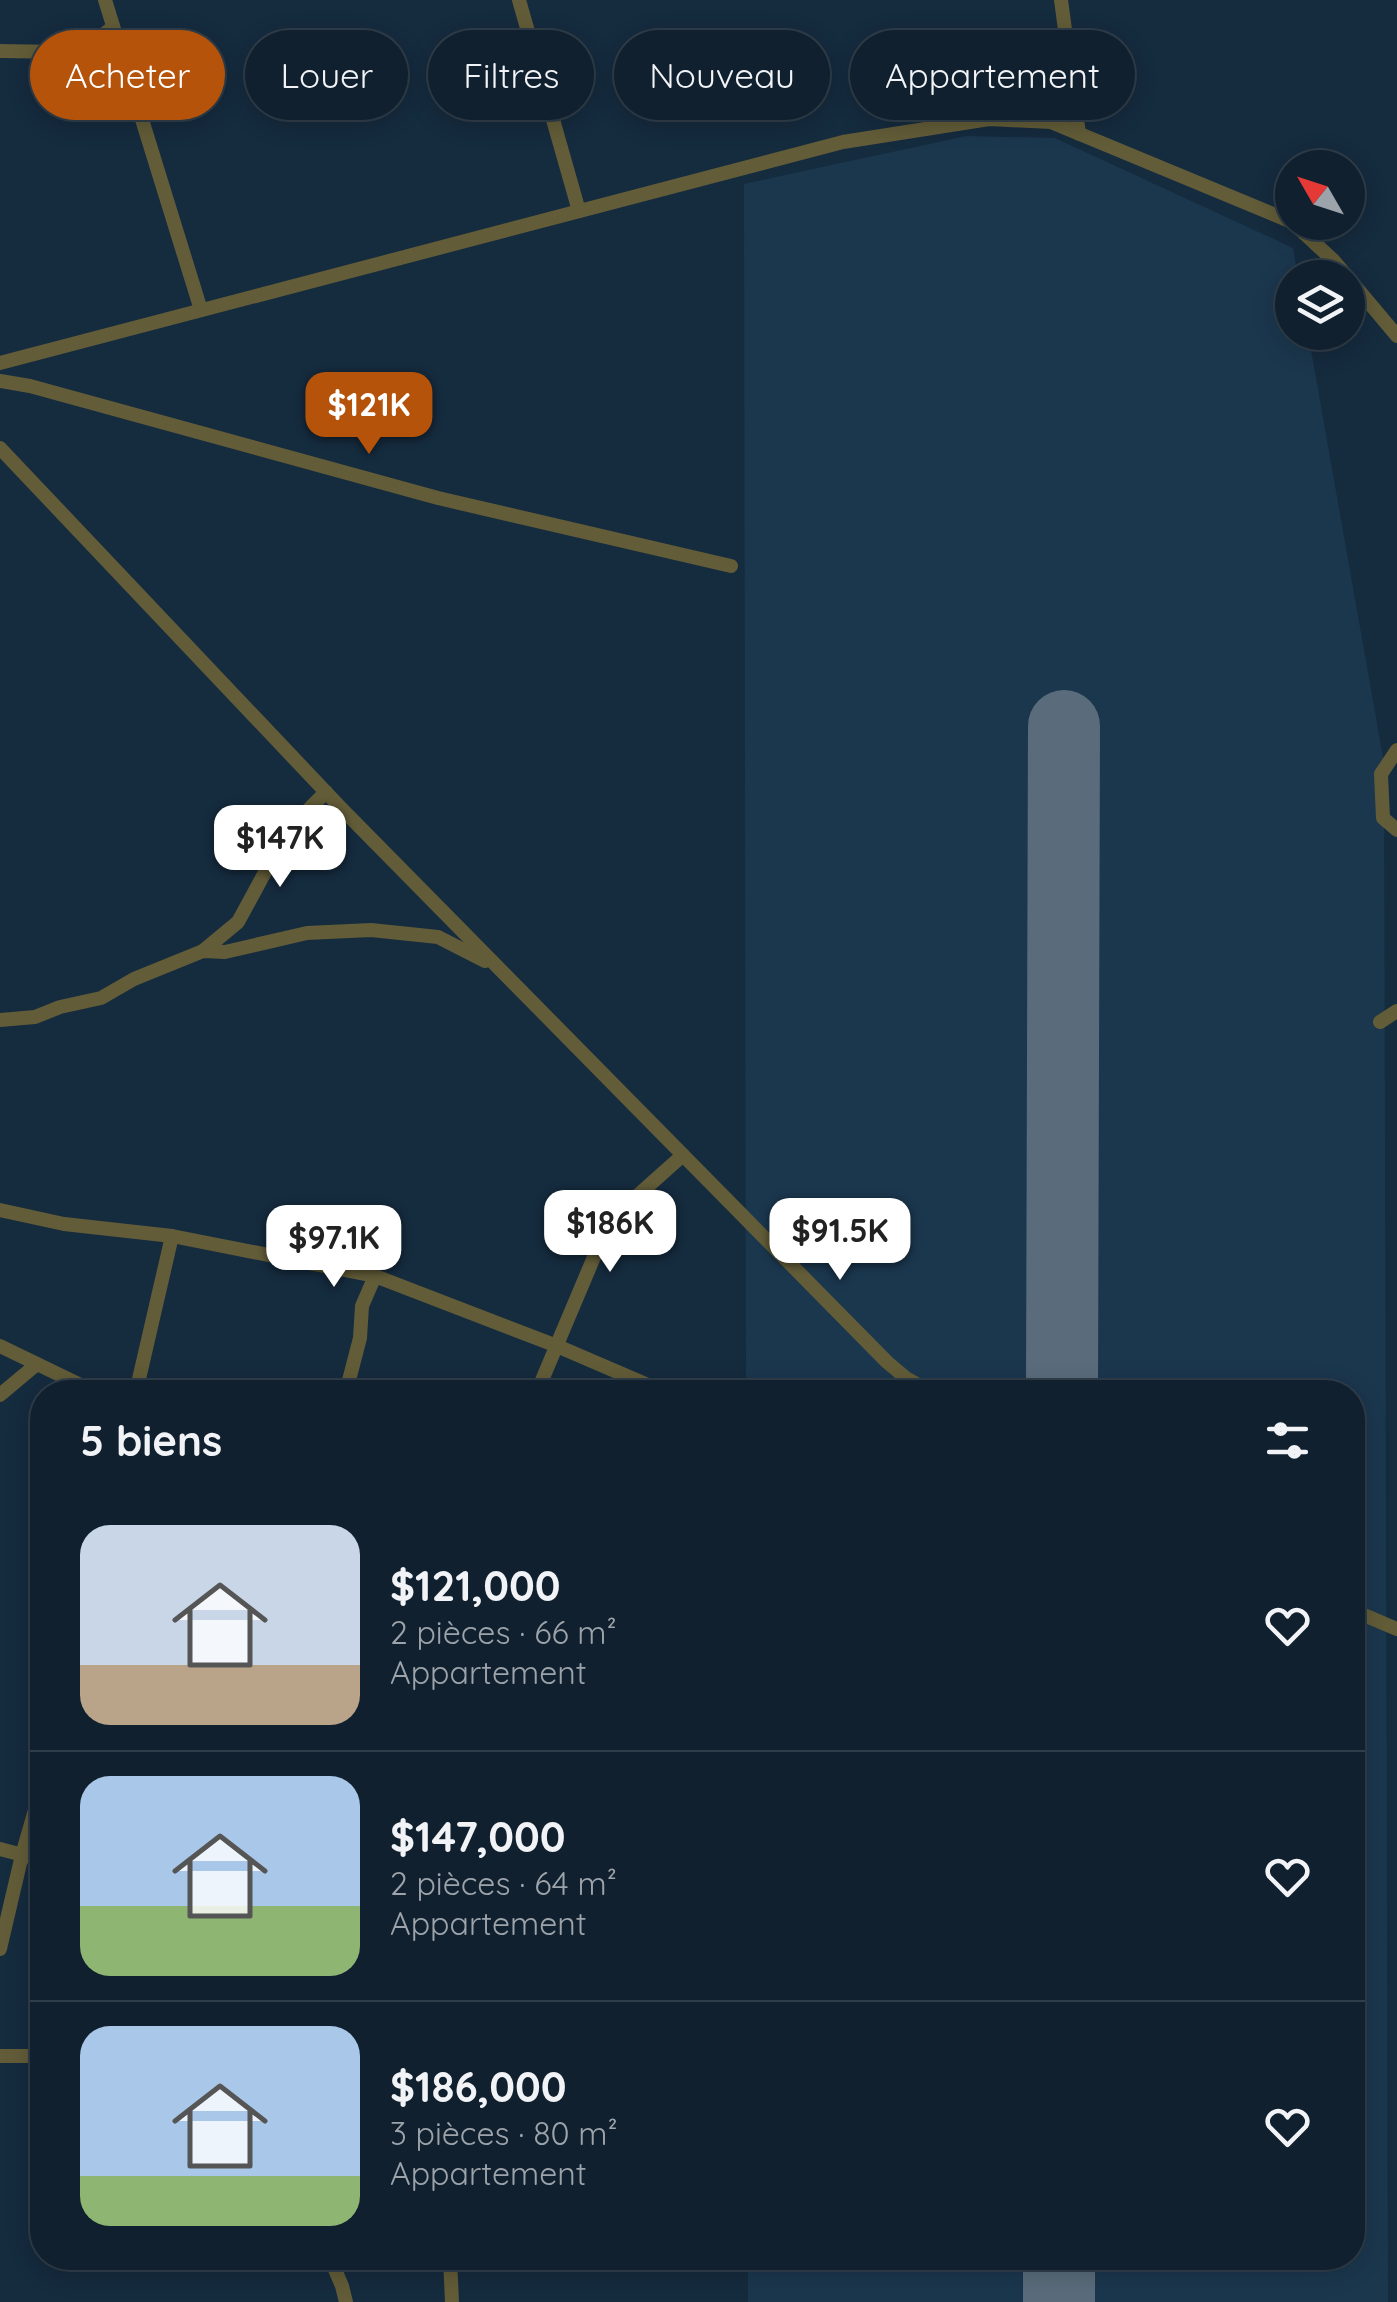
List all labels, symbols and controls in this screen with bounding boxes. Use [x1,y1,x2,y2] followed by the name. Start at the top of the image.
[30,30,225,120] chip: Acheter
[245,30,408,120] chip: Louer
[428,30,594,120] chip: Filtres
[614,30,830,120] chip: Nouveau
[850,30,1135,120] chip: Appartement
[1275,150,1365,240] north arrow
[1275,150,1365,350] map controls
[1275,260,1365,350] button: layers
[299,372,439,457] pin: $121K
[327,384,411,424] text: $121K
[210,805,350,890] pin: $147K
[236,817,324,857] text: $147K
[540,1190,680,1275] pin: $186K
[759,1198,921,1283] pin: $91.5K
[566,1202,654,1242] text: $186K
[253,1205,415,1290] pin: $97.1K
[791,1210,889,1250] text: $91.5K
[288,1217,380,1257] text: $97.1K
[1260,1413,1315,1468] icon: filters
[80,1414,222,1467] text: 5 biens
[390,1559,561,1612] text: $121,000
[160,1565,280,1685] icon: home
[1260,1598,1315,1653] icon: heart
[390,1612,617,1652] text: 2 pièces · 66 m²
[390,1652,587,1692] text: Appartement
[390,1810,566,1863] text: $147,000
[160,1816,280,1936] icon: home
[1260,1849,1315,1904] icon: heart
[390,1863,617,1903] text: 2 pièces · 64 m²
[390,1903,587,1943] text: Appartement
[390,2060,567,2113] text: $186,000
[160,2066,280,2186] icon: home
[1260,2099,1315,2154] icon: heart
[390,2113,618,2153] text: 3 pièces · 80 m²
[390,2153,587,2193] text: Appartement

